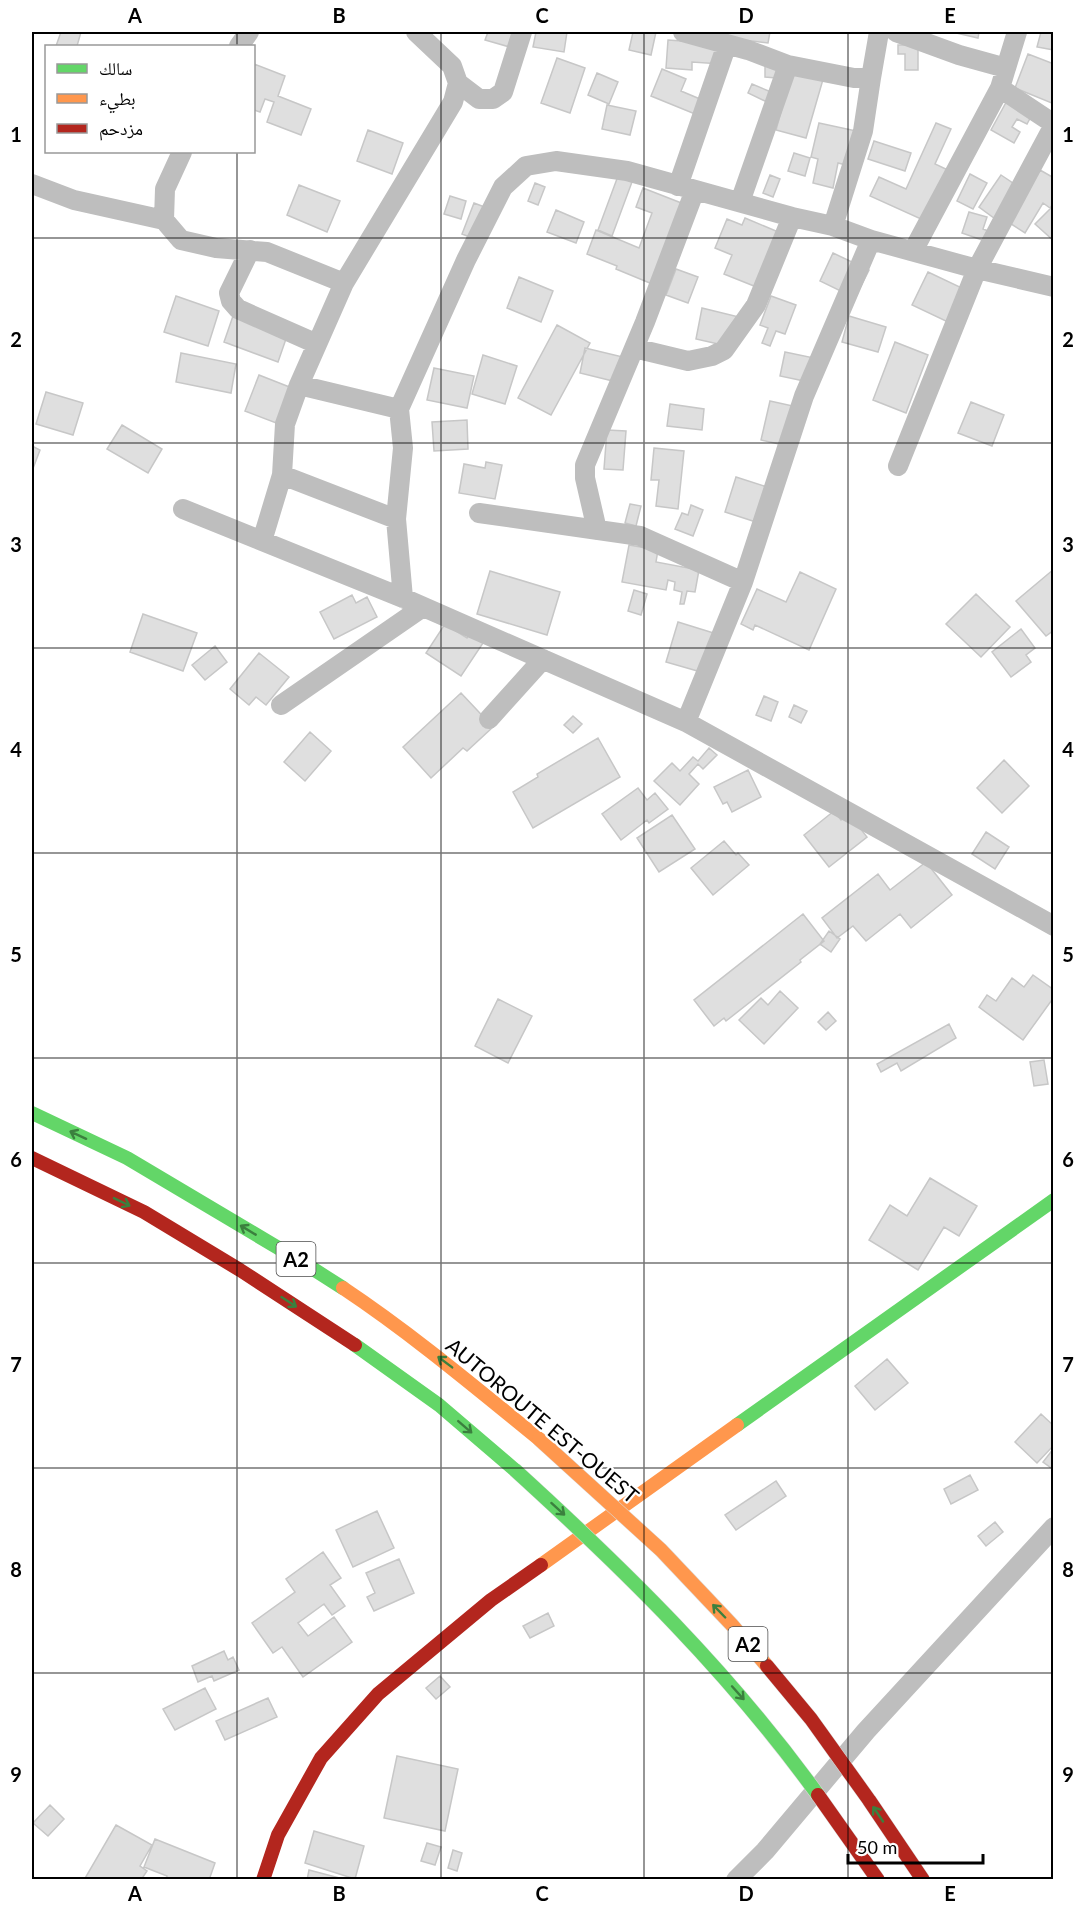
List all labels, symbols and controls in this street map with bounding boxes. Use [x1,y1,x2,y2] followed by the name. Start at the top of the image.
[127,3,142,27] text: A
[332,3,346,27] text: B
[535,3,549,27] text: C
[738,3,754,27] text: D
[944,3,956,27] text: E
[45,45,255,153] legend
[99,57,132,79] text: سالك
[99,87,136,114] text: بطيء
[99,117,143,141] text: مزدحم
[10,122,22,146] text: 1
[1062,122,1074,146] text: 1
[10,327,22,351] text: 2
[1062,327,1074,351] text: 2
[10,532,22,556] text: 3
[1062,532,1074,556] text: 3
[10,737,22,761] text: 4
[1062,737,1074,761] text: 4
[10,942,22,966] text: 5
[1062,942,1074,966] text: 5
[69,1128,87,1140] one-way arrow
[10,1147,22,1171] text: 6
[1062,1147,1074,1171] text: 6
[112,1196,130,1208] one-way arrow
[240,1223,257,1235] one-way arrow
[276,1242,316,1276] road number: A2
[281,1295,298,1308] one-way arrow
[442,1332,645,1508] street label: AUTOROUTE EST-OUEST
[10,1352,22,1376] text: 7
[1062,1352,1074,1376] text: 7
[437,1356,453,1368] one-way arrow
[457,1420,472,1434] one-way arrow
[550,1502,565,1516] one-way arrow
[10,1557,22,1581] text: 8
[1062,1557,1074,1581] text: 8
[712,1604,726,1619] one-way arrow
[728,1627,768,1661] road number: A2
[731,1685,745,1700] one-way arrow
[10,1762,22,1786] text: 9
[1062,1762,1074,1786] text: 9
[872,1806,884,1822] one-way arrow
[848,1827,983,1865] scale bar
[857,1836,897,1858] text: 50 m
[127,1881,142,1905] text: A
[332,1881,346,1905] text: B
[535,1881,549,1905] text: C
[738,1881,754,1905] text: D
[944,1881,956,1905] text: E

